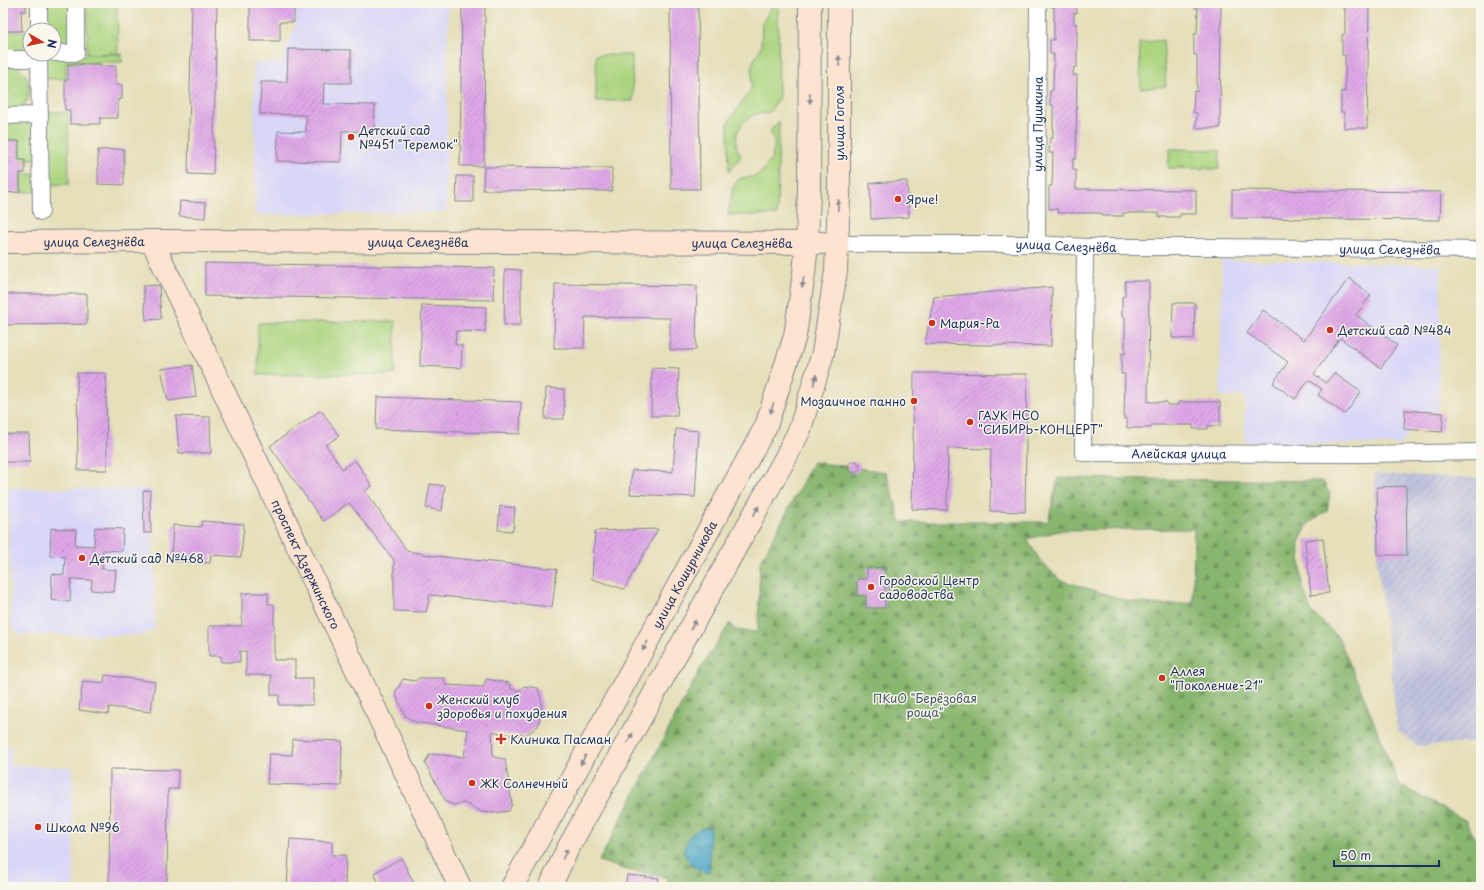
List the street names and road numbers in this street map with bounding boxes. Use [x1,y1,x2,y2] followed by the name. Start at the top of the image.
[1028,76,1047,172] street label: улица Пушкина
[830,85,848,161] street label: улица Гоголя
[43,232,145,251] street label: улица Селезнёва
[367,233,469,251] street label: улица Селезнёва
[691,234,793,252] street label: улица Селезнёва
[1015,235,1117,256] street label: улица Селезнёва
[1339,239,1441,259] street label: улица Селезнёва
[1131,444,1227,463] street label: Алейская улица
[267,496,345,632] street label: проспект Дзержинского
[647,517,722,631] street label: улица Кошурникова

